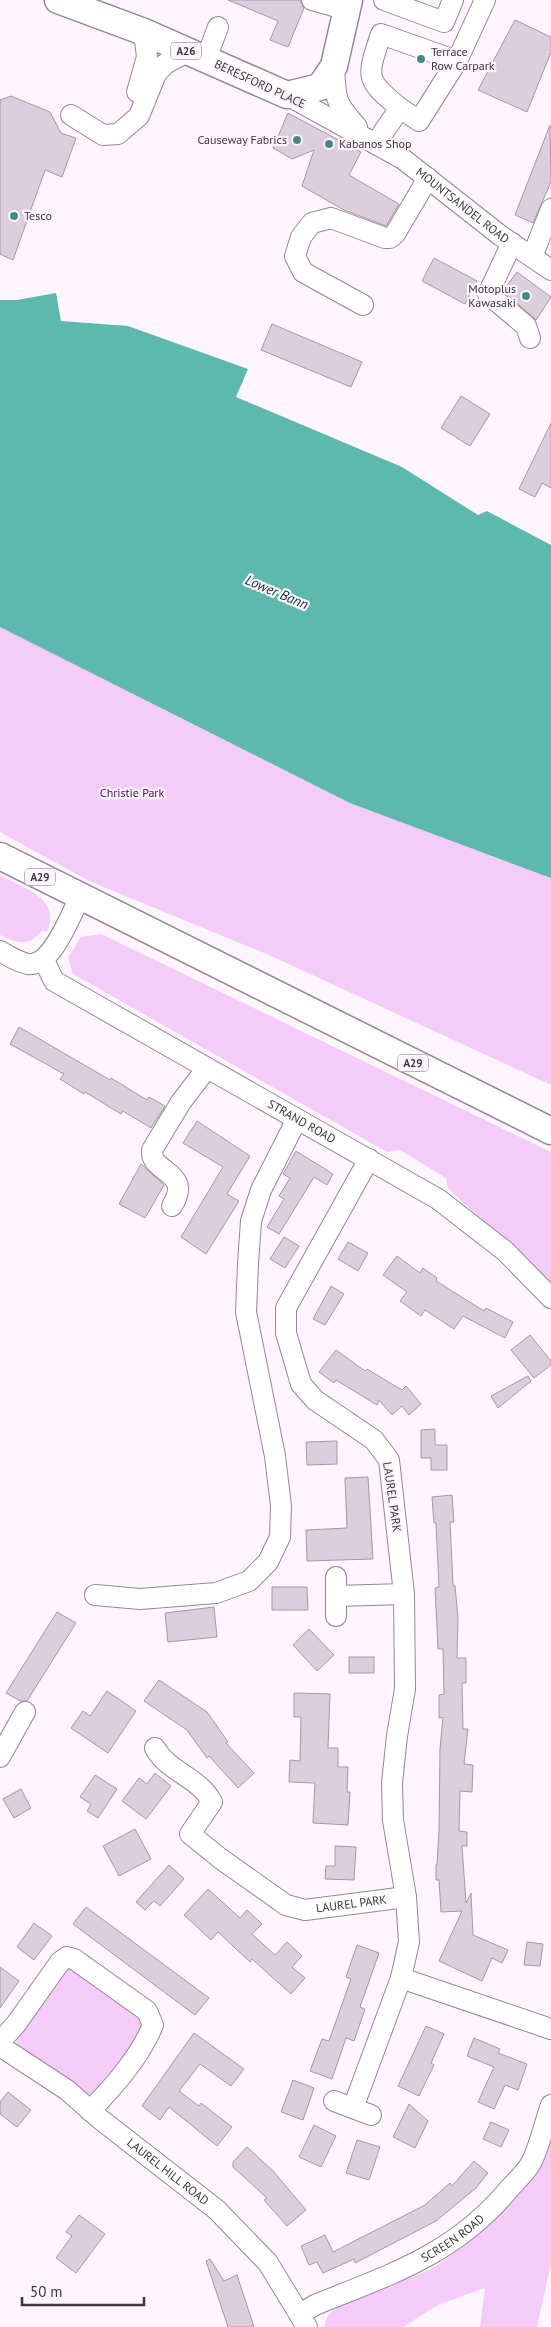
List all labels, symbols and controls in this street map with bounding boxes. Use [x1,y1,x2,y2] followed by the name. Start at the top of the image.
[171,42,201,59] road number: A26
[431,44,495,73] place label: Terrace Row Carpark
[415,53,427,65] marker: Terrace Row Carpark
[212,56,308,111] street label: BERESFORD PLACE
[197,132,287,147] place label: Causeway Fabrics
[291,134,303,146] marker: Causeway Fabrics
[339,136,411,151] place label: Kabanos Shop
[323,138,335,150] marker: Kabanos Shop
[413,164,512,246] street label: MOUNTSANDEL ROAD
[24,208,52,223] place label: Tesco
[8,210,20,222] marker: Tesco
[468,281,516,310] place label: Motoplus Kawasaki
[520,290,532,302] marker: Motoplus Kawasaki
[243,571,311,613] water label: Lower Bann
[100,785,164,800] park label: Christie Park
[25,869,55,886] road number: A29
[398,1054,428,1072] road number: A29
[265,1096,339,1146] street label: STRAND ROAD
[380,1461,405,1533] street label: LAUREL PARK
[315,1892,388,1916] street label: LAUREL PARK
[124,2135,212,2208] street label: LAUREL HILL ROAD
[418,2211,487,2265] street label: SCREEN ROAD
[22,2274,145,2306] scale bar
[30,2282,63,2301] text: 50 m

